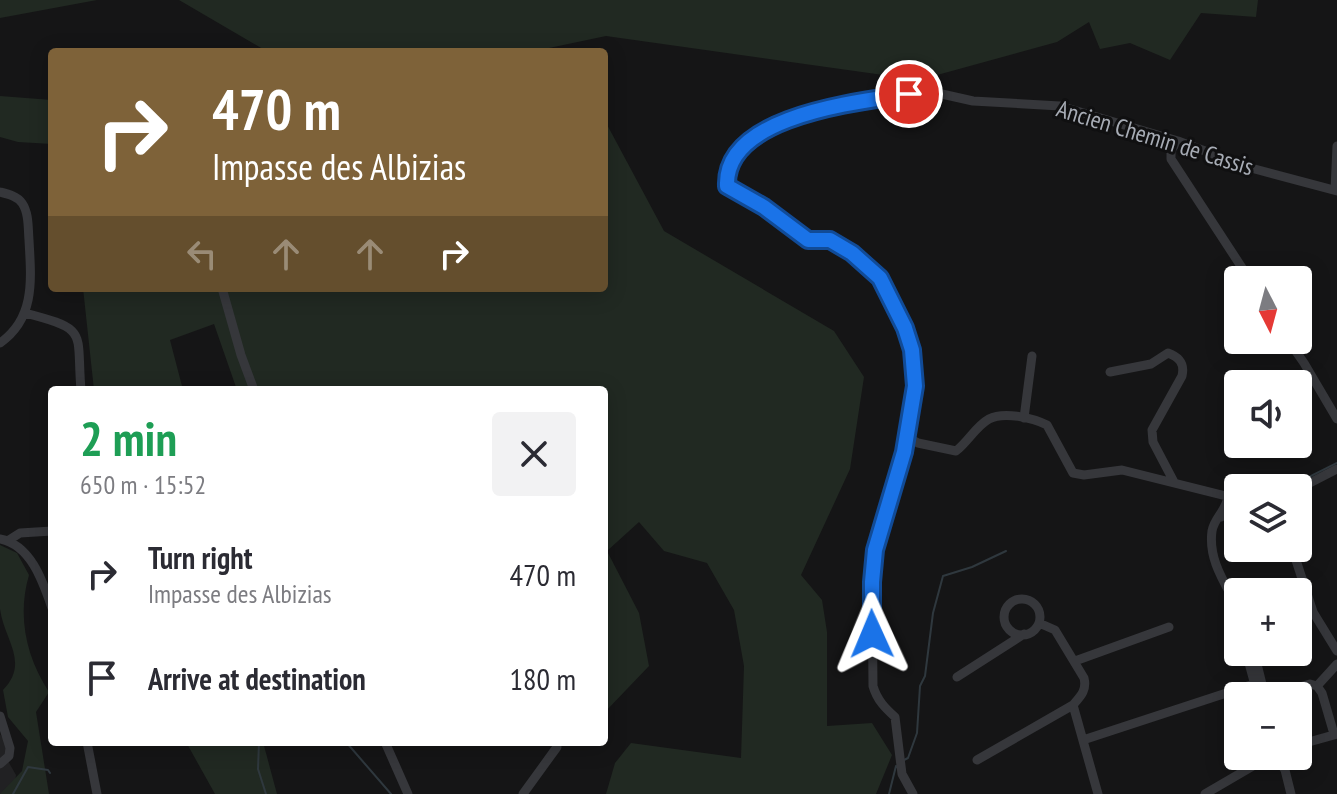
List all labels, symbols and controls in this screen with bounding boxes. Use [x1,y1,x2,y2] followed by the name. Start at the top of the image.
[875,60,943,128] pin
[887,72,931,116] icon: arrive
[212,73,341,145] text: 470 m
[80,80,184,184] icon: right
[1053,93,1257,182] street label: Ancien Chemin de Cassis
[212,143,466,190] text: Impasse des Albizias
[180,232,224,276] icon: left
[264,232,308,276] icon: ahead
[348,232,392,276] icon: ahead
[432,232,476,276] icon: right
[1224,266,1312,354] north arrow
[1224,266,1312,770] map controls
[1224,370,1312,458] button: sound
[80,407,177,469] text: 2 min
[492,412,576,496] button: close
[80,468,206,501] text: 650 m · 15:52
[1224,474,1312,562] button: layers
[148,538,252,577] text: Turn right
[80,552,124,596] icon: right
[510,555,576,594] text: 470 m
[148,577,332,610] text: Impasse des Albizias
[1224,578,1312,666] button: +
[830,592,914,676] position arrow
[80,656,124,700] icon: arrive
[148,659,366,698] text: Arrive at destination
[510,659,576,698] text: 180 m
[1224,682,1312,770] button: −

